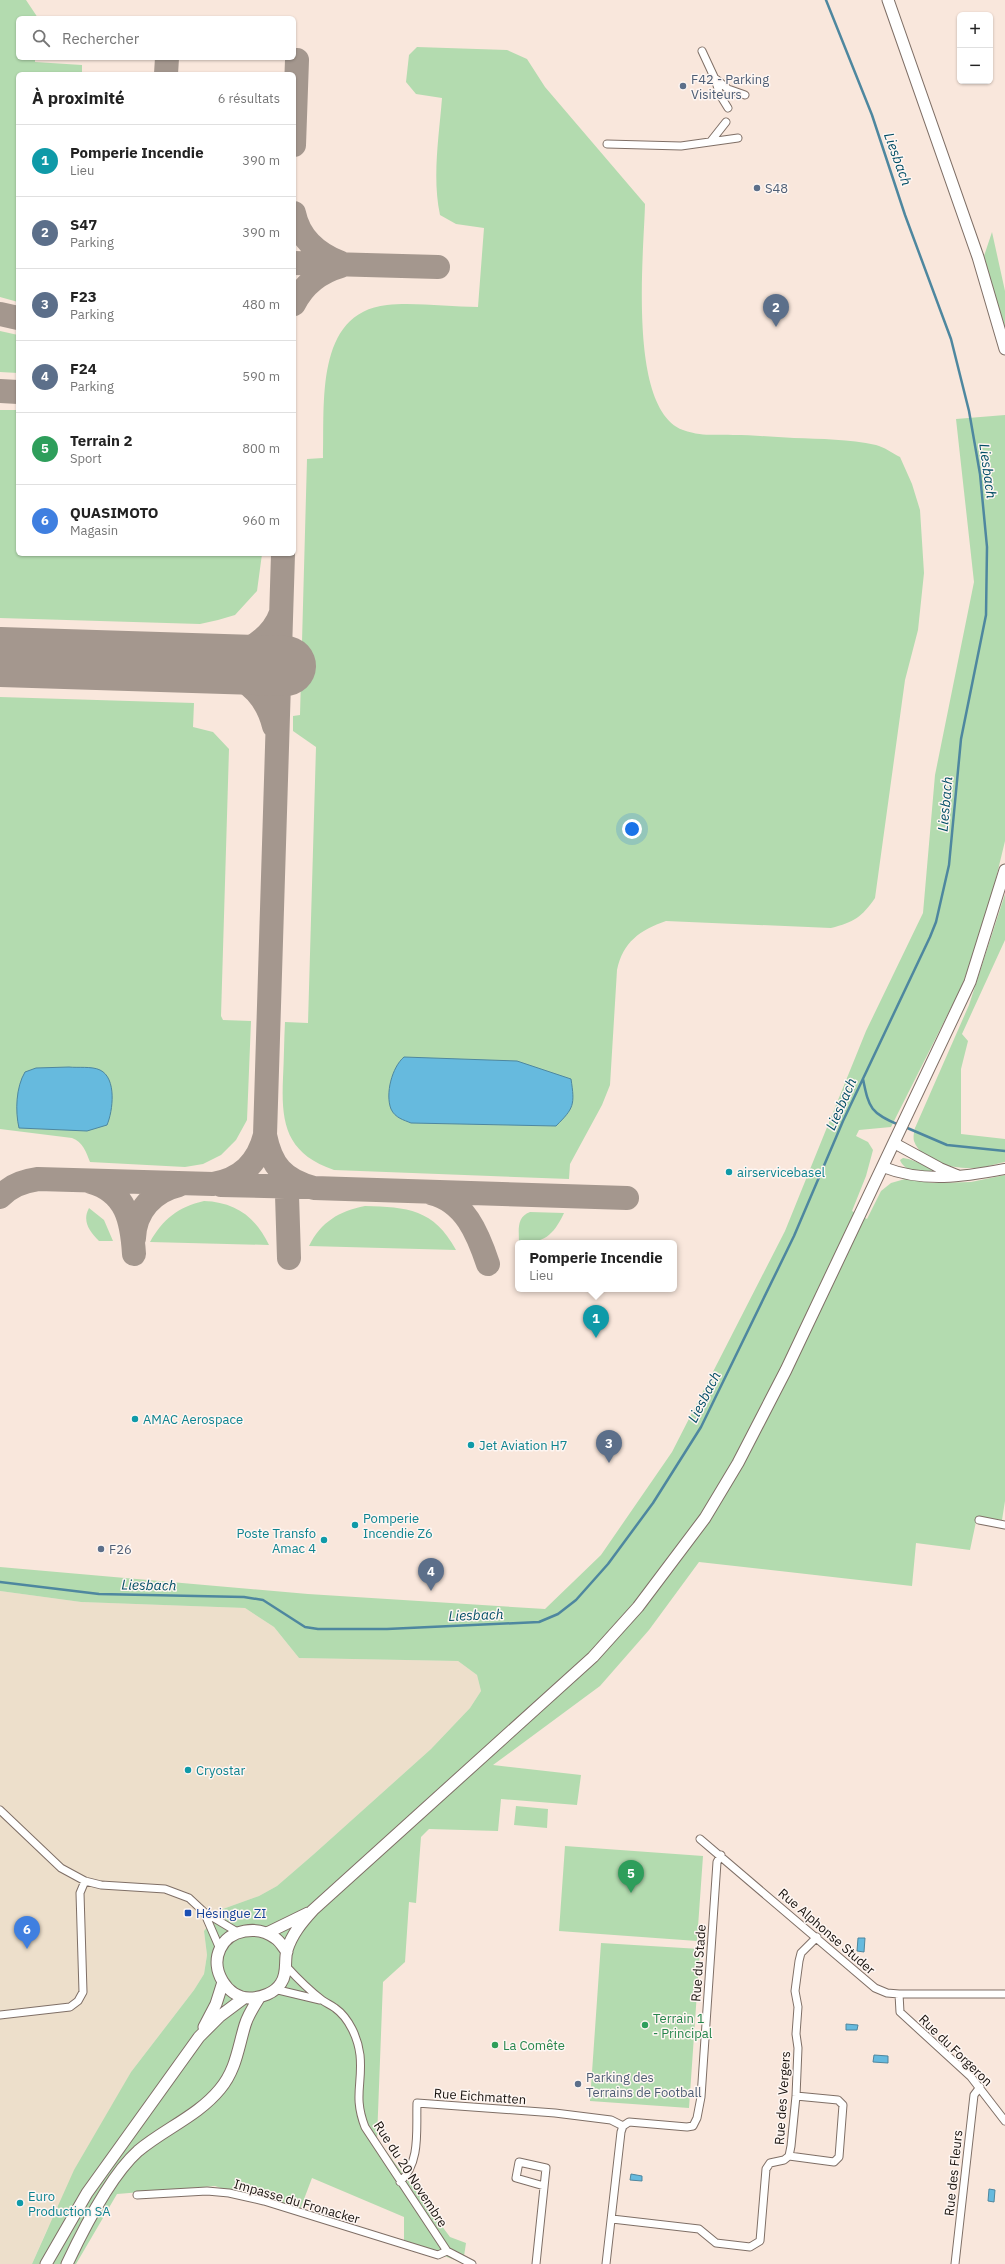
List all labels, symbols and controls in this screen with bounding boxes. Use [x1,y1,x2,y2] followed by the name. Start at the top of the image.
[957,12,993,84] map controls
[957,12,993,48] button: +
[16,16,296,60] search box
[30,27,52,49] icon: search
[62,29,139,48] text: Rechercher
[957,48,993,84] button: −
[691,71,769,103] place label: F42 - Parking Visiteurs
[678,81,688,91] marker: F42 - Parking Visiteurs
[32,87,125,109] text: À proximité
[218,90,280,107] text: 6 résultats
[880,130,916,188] water label: Liesbach
[70,143,204,162] text: Pomperie Incendie
[41,152,49,169] text: 1
[242,152,280,169] text: 390 m
[70,162,94,179] text: Lieu
[765,180,788,197] place label: S48
[752,183,762,193] marker: S48
[70,215,97,234] text: S47
[41,224,49,241] text: 2
[242,224,280,241] text: 390 m
[70,234,114,251] text: Parking
[70,287,97,306] text: F23
[763,294,789,327] pin: 2
[41,296,49,313] text: 3
[242,296,280,313] text: 480 m
[70,306,114,323] text: Parking
[70,359,97,378] text: F24
[41,368,49,385] text: 4
[242,368,280,385] text: 590 m
[70,378,114,395] text: Parking
[70,431,132,450] text: Terrain 2
[41,440,49,457] text: 5
[242,440,280,457] text: 800 m
[975,442,1001,500] water label: Liesbach
[70,450,102,467] text: Sport
[70,503,159,522] text: QUASIMOTO
[41,512,49,529] text: 6
[242,512,280,529] text: 960 m
[70,522,118,539] text: Magasin
[934,776,956,832] water label: Liesbach
[622,819,642,839] your location
[822,1075,860,1133] water label: Liesbach
[737,1164,826,1181] place label: airservicebasel
[724,1167,734,1177] marker: airservicebasel
[515,1240,677,1292] popup
[529,1248,663,1267] text: Pomperie Incendie
[529,1267,554,1284] text: Lieu
[583,1305,609,1338] pin: 1
[683,1368,725,1426] water label: Liesbach
[143,1411,243,1428] place label: AMAC Aerospace
[130,1414,140,1424] marker: AMAC Aerospace
[596,1430,622,1463] pin: 3
[479,1437,568,1454] place label: Jet Aviation H7
[466,1440,476,1450] marker: Jet Aviation H7
[363,1510,433,1542] place label: Pomperie Incendie Z6
[350,1520,360,1530] marker: Pomperie Incendie Z6
[237,1525,316,1557] place label: Poste Transfo Amac 4
[319,1535,329,1545] marker: Poste Transfo Amac 4
[109,1541,132,1558] place label: F26
[96,1544,106,1554] marker: F26
[418,1558,444,1591] pin: 4
[121,1576,177,1594] water label: Liesbach
[448,1605,504,1625] water label: Liesbach
[196,1762,245,1779] place label: Cryostar
[183,1765,193,1775] marker: Cryostar
[618,1860,644,1893] pin: 5
[775,1885,879,1978] street label: Rue Alphonse Studer
[196,1905,266,1922] place label: Hésingue ZI
[183,1908,193,1918] marker: Hésingue ZI
[14,1916,40,1949] pin: 6
[687,1924,710,2002] street label: Rue du Stade
[653,2010,713,2042] place label: Terrain 1 - Principal
[915,2011,996,2090] street label: Rue du Forgeron
[640,2020,650,2030] marker: Terrain 1 - Principal
[503,2037,565,2054] place label: La Comête
[490,2040,500,2050] marker: La Comête
[771,2050,794,2146] street label: Rue des Vergers
[586,2069,702,2101] place label: Parking des Terrains de Football
[573,2079,583,2089] marker: Parking des Terrains de Football
[433,2085,527,2108] street label: Rue Eichmatten
[370,2118,451,2231] street label: Rue du 20 Novembre
[941,2129,966,2217] street label: Rue des Fleurs
[232,2175,362,2228] street label: Impasse du Fronacker
[28,2188,111,2220] place label: Euro Production SA
[15,2198,25,2208] marker: Euro Production SA

